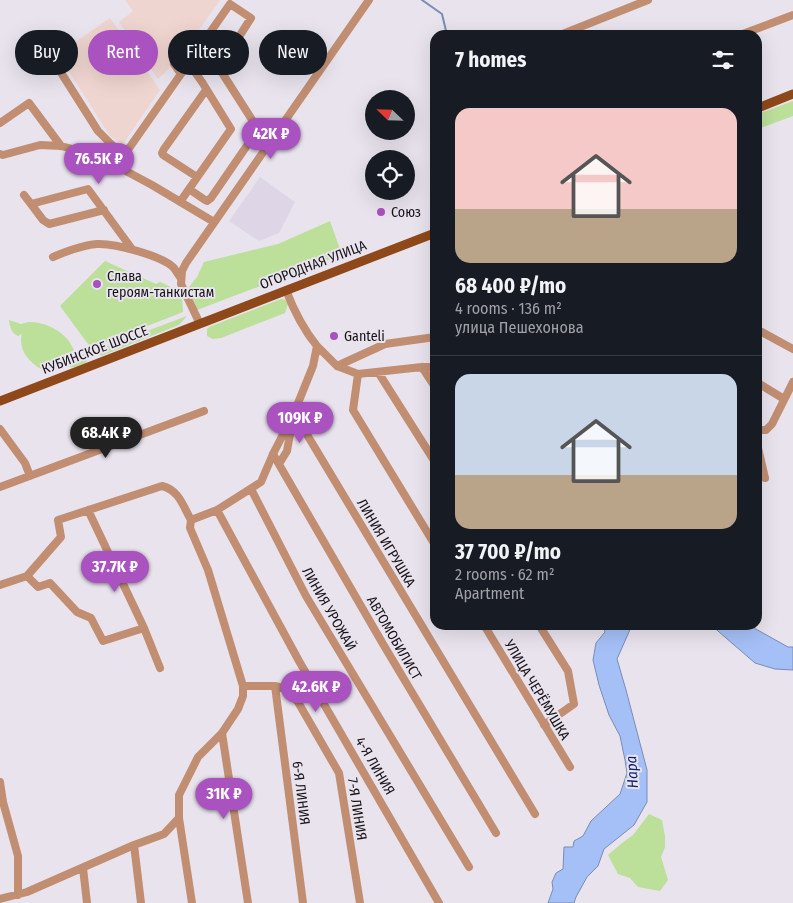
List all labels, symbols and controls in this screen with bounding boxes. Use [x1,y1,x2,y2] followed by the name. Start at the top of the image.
[15,30,78,75] chip: Buy
[88,30,158,75] chip: Rent
[168,30,249,75] chip: Filters
[259,30,327,75] chip: New
[709,46,737,74] icon: filters
[455,47,526,73] text: 7 homes
[365,90,415,140] north arrow
[365,90,415,200] map controls
[236,118,306,160] pin: 42K ₽
[253,124,289,143] text: 42K ₽
[551,141,641,231] icon: home
[53,142,145,185] pin: 76.5K ₽
[75,149,123,168] text: 76.5K ₽
[365,150,415,200] button: locate
[391,204,421,221] place label: Союз
[375,206,387,218] marker: Союз
[257,237,369,293] street label: ОГОРОДНАЯ УЛИЦА
[107,268,214,301] place label: Слава героям-танкистам
[455,273,566,299] text: 68 400 ₽/mo
[91,278,103,290] marker: Слава героям-танкистам
[455,299,562,318] text: 4 rooms · 136 m²
[455,318,584,337] text: улица Пешехонова
[39,322,151,378] street label: КУБИНСКОЕ ШОССЕ
[344,328,385,345] place label: Ganteli
[328,330,340,342] marker: Ganteli
[259,402,341,444] pin: 109K ₽
[551,406,641,496] icon: home
[278,408,322,427] text: 109K ₽
[60,416,152,459] pin: 68.4K ₽
[81,423,131,442] text: 68.4K ₽
[353,496,419,591] street label: ЛИНИЯ ИГРУШКА
[455,539,561,565] text: 37 700 ₽/mo
[69,550,161,593] pin: 37.7K ₽
[92,557,138,576] text: 37.7K ₽
[298,564,360,654] street label: ЛИНИЯ УРОЖАЙ
[455,565,554,584] text: 2 rooms · 62 m²
[455,584,524,603] text: Apartment
[363,593,425,683] street label: АВТОМОБИЛИСТ
[500,636,574,744] street label: УЛИЦА ЧЕРЁМУШКА
[270,670,362,713] pin: 42.6K ₽
[292,677,340,696] text: 42.6K ₽
[352,734,398,798] street label: 4-Я ЛИНИЯ
[622,755,642,789] water label: Нара
[289,760,313,826] street label: 6-Я ЛИНИЯ
[344,777,370,841] street label: 7-Я ЛИНИЯ
[189,778,259,820] pin: 31K ₽
[206,784,242,803] text: 31K ₽

